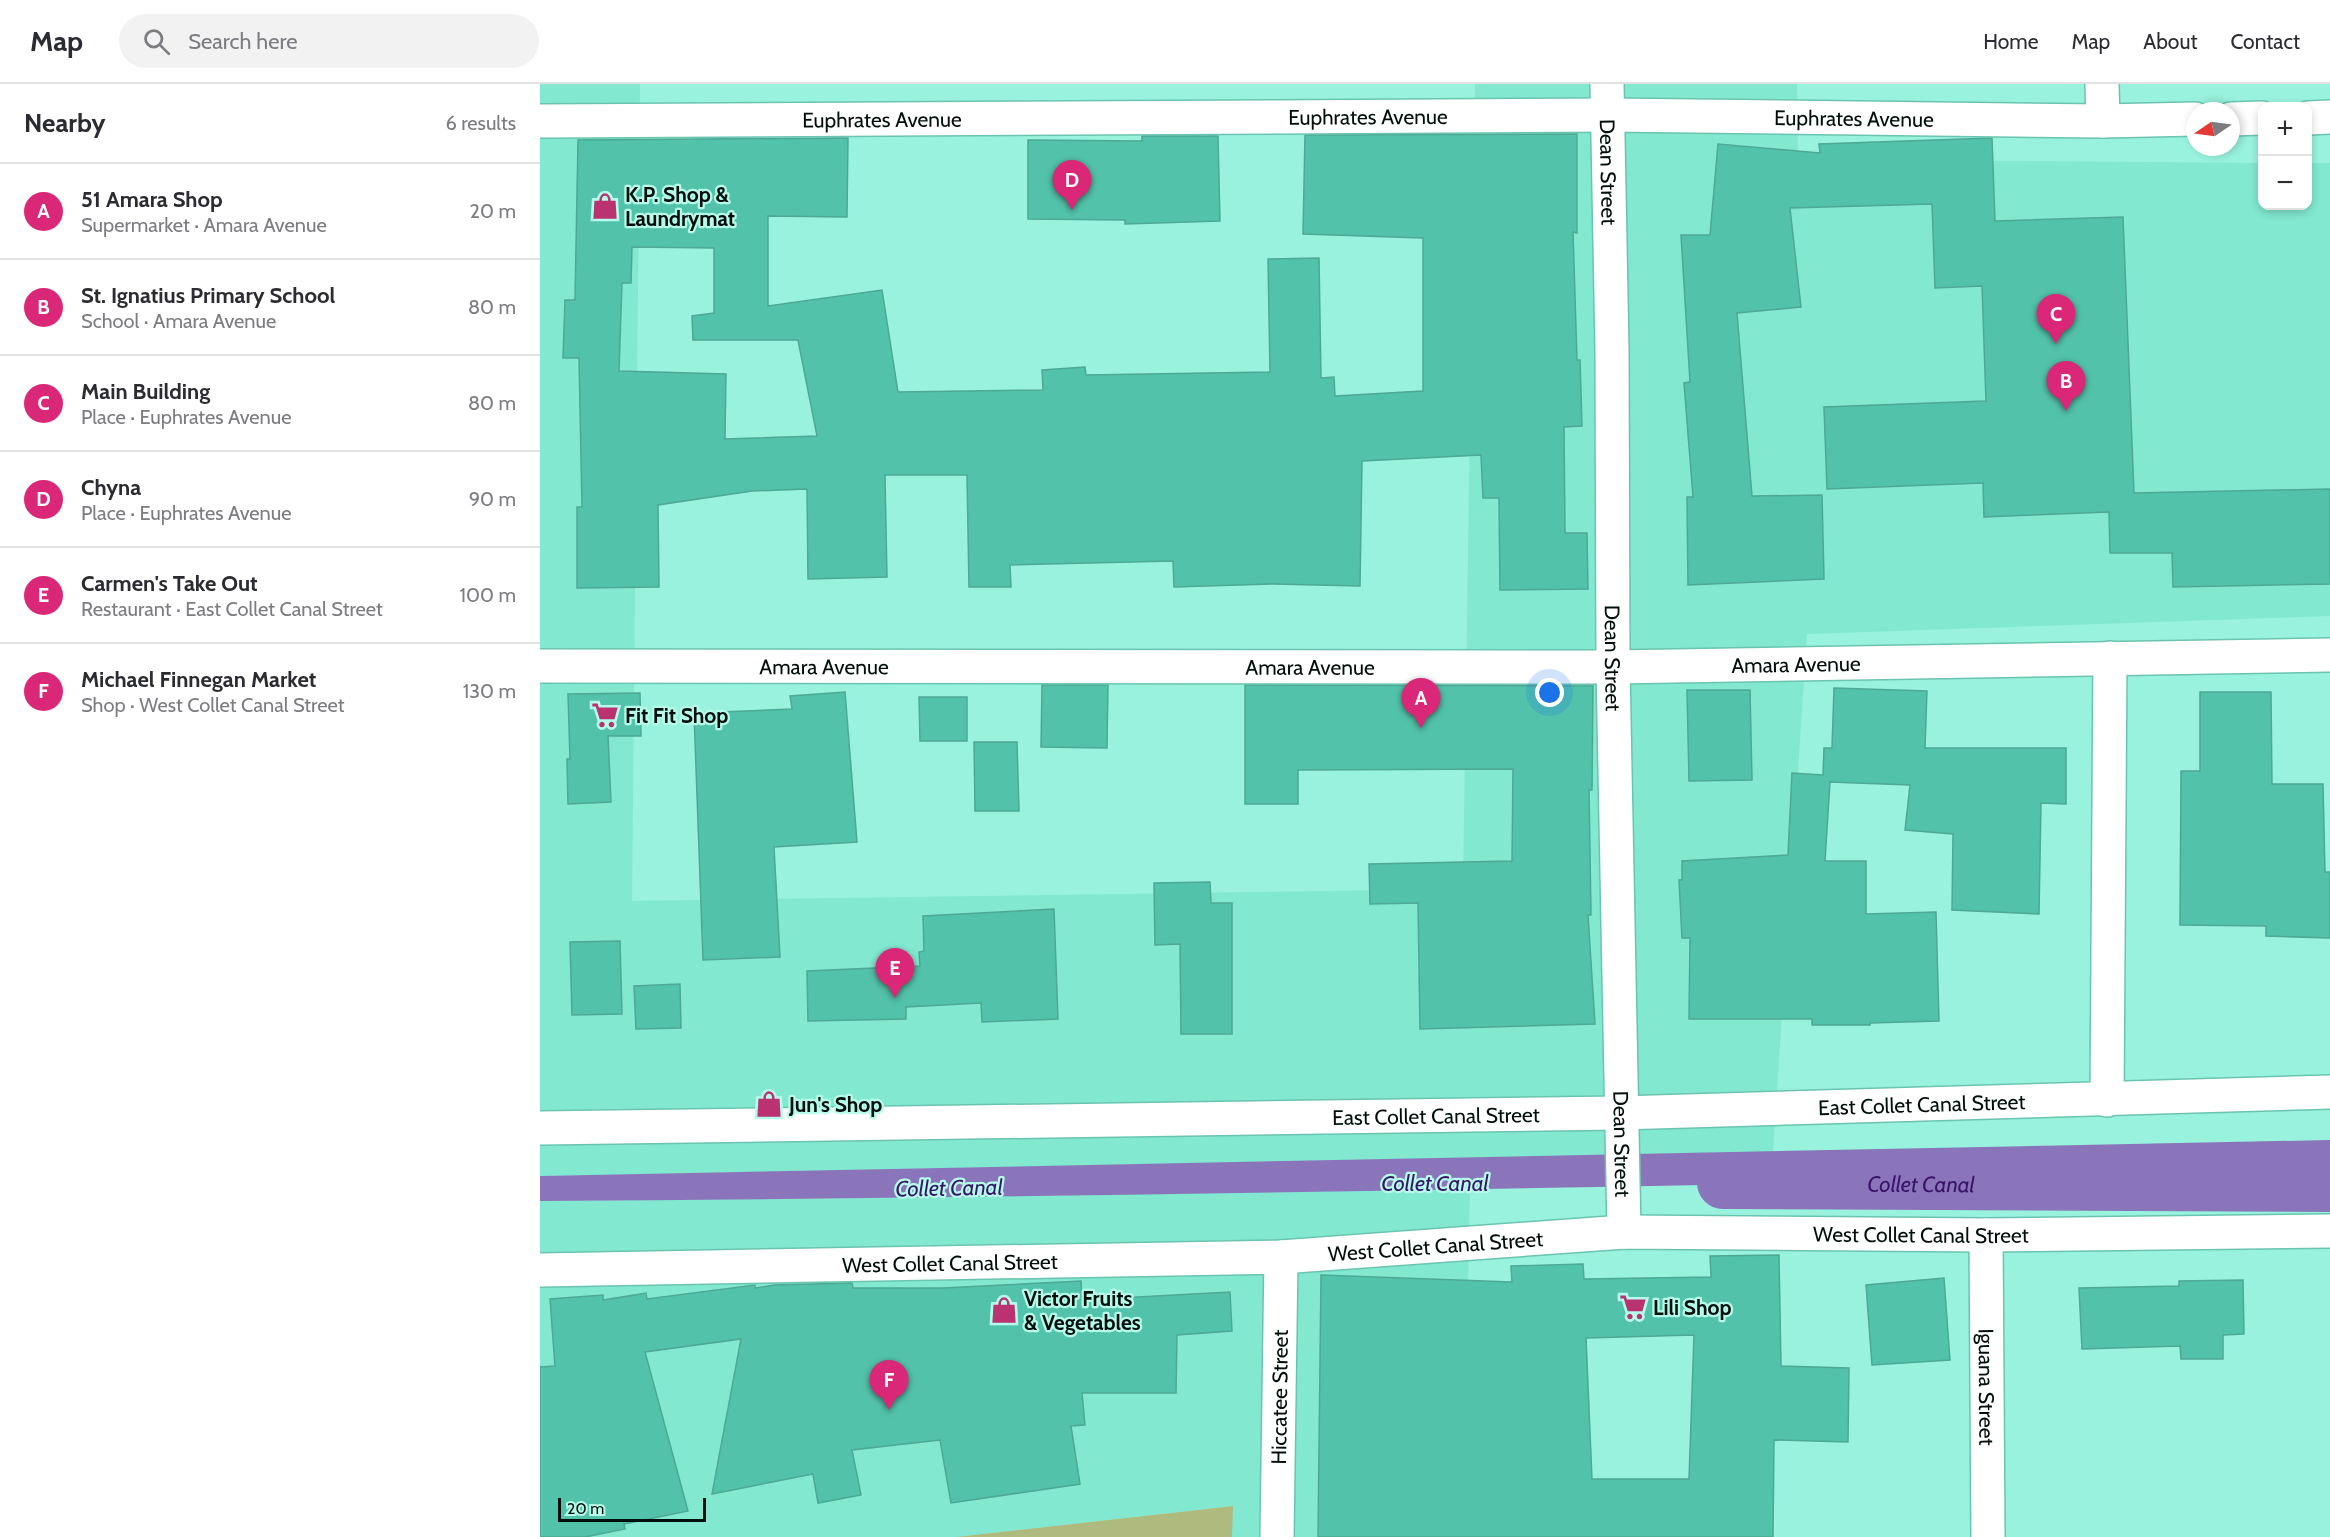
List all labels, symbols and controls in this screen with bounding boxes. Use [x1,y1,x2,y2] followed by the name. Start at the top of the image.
[119,14,539,68] search box
[30,24,83,58] text: Map
[140,25,173,58] icon: search
[188,28,297,55] text: Search here
[1983,29,2039,54] text: Home
[2072,29,2110,54] text: Map
[2143,29,2197,54] text: About
[2230,29,2300,54] text: Contact
[2186,102,2240,156] north arrow
[2258,102,2312,210] map controls
[2258,102,2312,156] button: +
[1288,103,1448,129] street label: Euphrates Avenue
[1774,105,1934,131] street label: Euphrates Avenue
[802,106,962,132] street label: Euphrates Avenue
[24,107,105,139] text: Nearby
[445,111,516,135] text: 6 results
[1595,119,1622,225] street label: Dean Street
[2258,156,2312,210] button: −
[1052,160,1092,210] pin: D
[625,182,735,231] place label: K.P. Shop & Laundrymat
[81,186,223,213] text: 51 Amara Shop
[590,191,620,221] shop icon: K.P. Shop & Laundrymat
[37,199,50,223] text: A
[470,199,516,223] text: 20 m
[81,213,327,237] text: Supermarket · Amara Avenue
[81,282,335,309] text: St. Ignatius Primary School
[2036,294,2076,344] pin: C
[37,295,50,319] text: B
[468,295,516,319] text: 80 m
[81,309,276,333] text: School · Amara Avenue
[2046,362,2086,411] pin: B
[81,378,210,405] text: Main Building
[37,391,50,415] text: C
[468,391,516,415] text: 80 m
[81,405,291,429] text: Place · Euphrates Avenue
[81,474,141,501] text: Chyna
[36,487,51,511] text: D
[469,487,516,511] text: 90 m
[81,501,291,525] text: Place · Euphrates Avenue
[81,570,258,597] text: Carmen's Take Out
[38,583,49,607] text: E
[460,583,516,607] text: 100 m
[81,597,383,621] text: Restaurant · East Collet Canal Street
[1600,605,1626,711] street label: Dean Street
[1731,650,1861,678] street label: Amara Avenue
[759,654,889,679] street label: Amara Avenue
[1245,654,1375,679] street label: Amara Avenue
[81,666,316,693] text: Michael Finnegan Market
[1402,678,1440,728] pin: A
[1535,678,1564,707] your location
[38,679,49,703] text: F
[463,679,516,703] text: 130 m
[81,693,344,717] text: Shop · West Collet Canal Street
[590,700,620,730] supermarket icon: Fit Fit Shop
[625,703,728,728] place label: Fit Fit Shop
[876,948,914,998] pin: E
[754,1089,784,1119] shop icon: Jun's Shop
[1818,1089,2026,1120] street label: East Collet Canal Street
[1609,1090,1636,1197] street label: Dean Street
[788,1092,882,1117] place label: Jun's Shop
[1332,1102,1540,1129] street label: East Collet Canal Street
[1381,1170,1490,1197] water label: Collet Canal
[1867,1170,1976,1198] water label: Collet Canal
[895,1174,1004,1202] water label: Collet Canal
[1813,1221,2029,1248] street label: West Collet Canal Street
[1327,1225,1544,1266] street label: West Collet Canal Street
[842,1248,1058,1277] street label: West Collet Canal Street
[1024,1286,1141,1335] place label: Victor Fruits & Vegetables
[1618,1292,1648,1322] supermarket icon: Lili Shop
[989,1295,1019,1325] shop icon: Victor Fruits & Vegetables
[1653,1295,1731,1320] place label: Lili Shop
[1974,1328,2000,1446] street label: Iguana Street
[1266,1329,1292,1465] street label: Hiccatee Street
[870,1360,908,1410] pin: F
[558,1495,706,1522] scale bar
[567,1499,604,1518] text: 20 m

